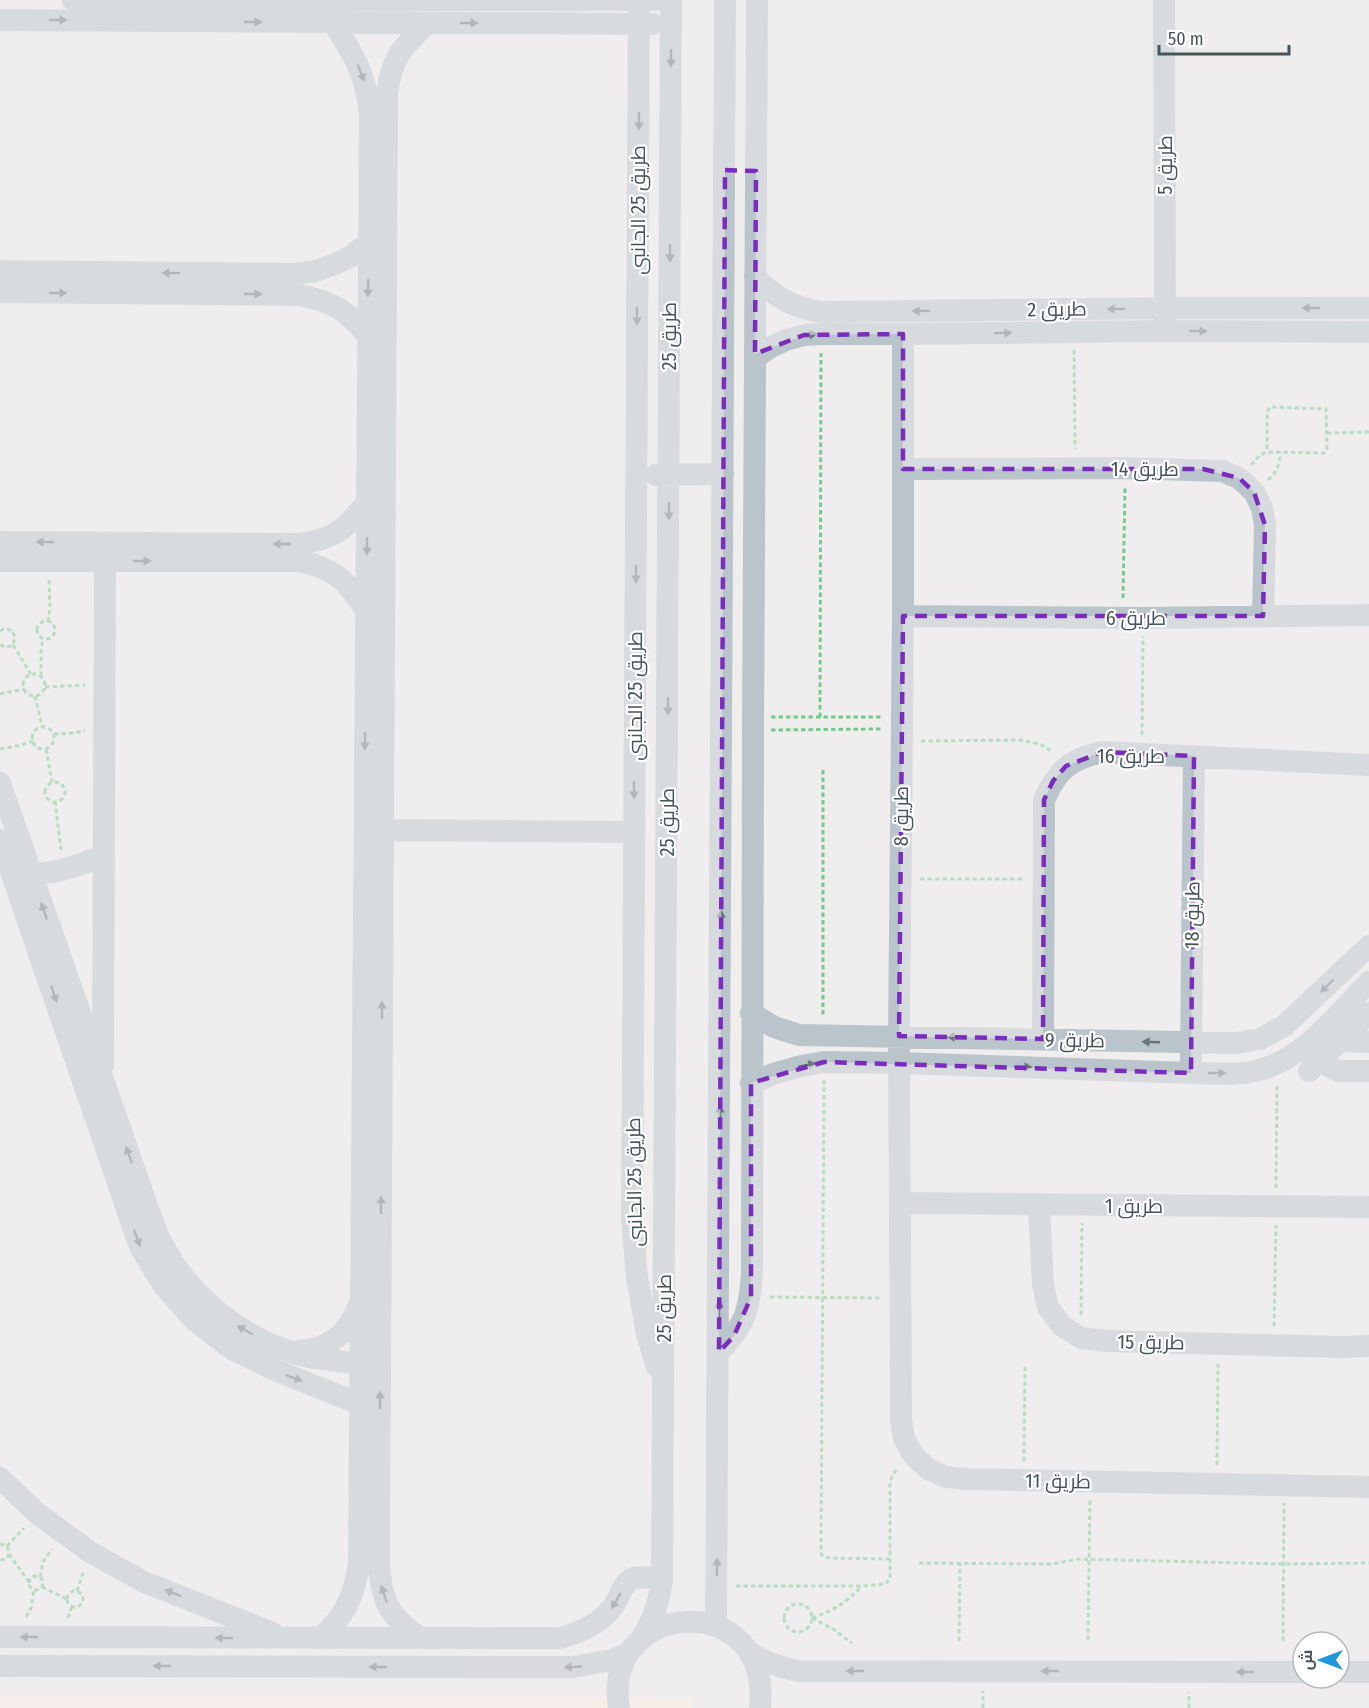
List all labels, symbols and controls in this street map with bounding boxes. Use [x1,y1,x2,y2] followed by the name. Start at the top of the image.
[49,15,68,25] one-way arrow
[244,17,263,27] one-way arrow
[460,18,479,28] one-way arrow
[1159,18,1290,56] scale bar
[1168,28,1204,50] text: 50 m
[666,49,676,68] one-way arrow
[357,64,367,82] one-way arrow
[634,112,643,131] one-way arrow
[1153,135,1178,195] street label: طريق 5
[626,145,651,275] street label: طريق 25 الجانبى
[665,244,675,263] one-way arrow
[162,268,181,277] one-way arrow
[364,278,373,297] one-way arrow
[49,288,68,298] one-way arrow
[244,290,263,299] one-way arrow
[1027,296,1087,323] street label: طريق 2
[657,302,682,370] street label: طريق 25
[1301,303,1320,313] one-way arrow
[1106,304,1125,314] one-way arrow
[911,306,930,316] one-way arrow
[632,307,642,326] one-way arrow
[1188,326,1207,336] one-way arrow
[993,328,1012,338] one-way arrow
[799,331,818,340] one-way arrow
[1111,457,1179,482] street label: طريق 14
[664,502,674,521] one-way arrow
[362,536,371,555] one-way arrow
[35,537,54,547] one-way arrow
[272,539,291,549] one-way arrow
[133,556,152,566] one-way arrow
[631,565,641,584] one-way arrow
[1106,606,1166,631] street label: طريق 6
[623,631,648,761] street label: طريق 25 الجانبى
[663,697,673,716] one-way arrow
[360,731,370,750] one-way arrow
[1097,744,1165,769] street label: طريق 16
[629,781,639,800] one-way arrow
[889,786,914,846] street label: طريق 8
[655,788,680,856] street label: طريق 25
[1179,881,1206,949] street label: طريق 18
[39,902,49,920] one-way arrow
[716,909,725,928] one-way arrow
[1320,979,1334,993] one-way arrow
[49,986,59,1004] one-way arrow
[377,1000,387,1019] one-way arrow
[1045,1027,1105,1054] street label: طريق 9
[946,1033,965,1042] one-way arrow
[1141,1037,1160,1047] one-way arrow
[798,1060,817,1069] one-way arrow
[1013,1063,1032,1072] one-way arrow
[1208,1068,1227,1078] one-way arrow
[715,1104,725,1123] one-way arrow
[621,1117,648,1247] street label: طريق 25 الجانبى
[123,1146,133,1164] one-way arrow
[1105,1194,1163,1219] street label: طريق 1
[376,1195,386,1214] one-way arrow
[133,1230,143,1248] one-way arrow
[652,1274,677,1342] street label: طريق 25
[714,1299,724,1318] one-way arrow
[237,1325,253,1336] one-way arrow
[1117,1329,1185,1356] street label: طريق 15
[285,1373,303,1383] one-way arrow
[375,1390,385,1409] one-way arrow
[1025,1468,1091,1495] street label: طريق 11
[712,1557,721,1576] one-way arrow
[379,1585,388,1603] one-way arrow
[163,1588,181,1598] one-way arrow
[610,1593,621,1609] one-way arrow
[1291,1630,1351,1690] north arrow
[20,1632,39,1642] one-way arrow
[215,1633,234,1642] one-way arrow
[1297,1650,1316,1670] text: ش
[152,1661,171,1671] one-way arrow
[368,1662,387,1672] one-way arrow
[563,1662,582,1671] one-way arrow
[845,1666,864,1676] one-way arrow
[1040,1666,1059,1676] one-way arrow
[1235,1667,1254,1677] one-way arrow

